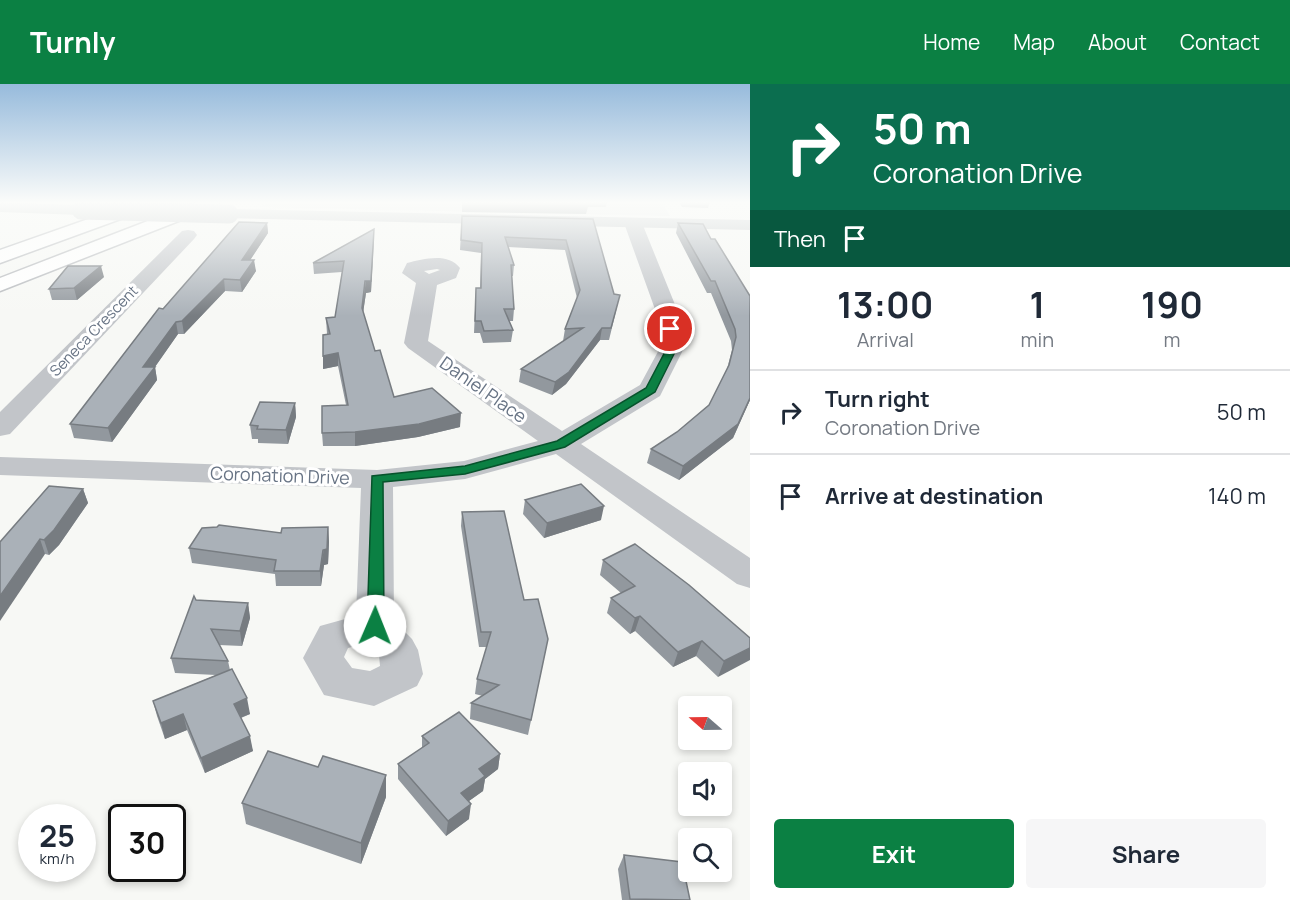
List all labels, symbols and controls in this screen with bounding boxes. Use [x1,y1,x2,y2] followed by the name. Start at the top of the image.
[30,23,115,61] text: Turnly
[923,28,980,56] text: Home
[1013,28,1055,56] text: Map
[1088,28,1147,56] text: About
[1180,28,1260,56] text: Contact
[873,99,971,157] text: 50 m
[774,108,852,186] icon: right
[873,154,1082,191] text: Coronation Drive
[838,222,871,255] icon: arrive
[774,224,826,254] text: Then
[45,280,143,381] street label: Seneca Crescent
[837,280,933,329] text: 13:00
[1029,280,1045,329] text: 1
[1141,280,1203,329] text: 190
[644,303,695,354] pin
[653,312,686,345] icon: arrive
[857,326,914,353] text: Arrival
[1021,326,1054,353] text: min
[1164,326,1180,353] text: m
[435,351,532,428] street label: Daniel Place
[825,384,930,414] text: Turn right
[774,396,807,429] icon: right
[1217,397,1266,427] text: 50 m
[825,414,980,441] text: Coronation Drive
[210,461,350,489] street label: Coronation Drive
[774,480,807,513] icon: arrive
[825,481,1043,511] text: Arrive at destination
[1208,481,1266,511] text: 140 m
[343,594,407,658] position arrow
[678,696,732,750] north arrow
[678,696,732,882] map controls
[678,762,732,816] button: sound
[108,804,186,882] speed limit sign: 30
[39,815,75,856] text: 25
[774,819,1014,888] button: Exit
[1026,819,1266,888] button: Share
[678,828,732,882] button: search
[40,848,74,869] text: km/h

